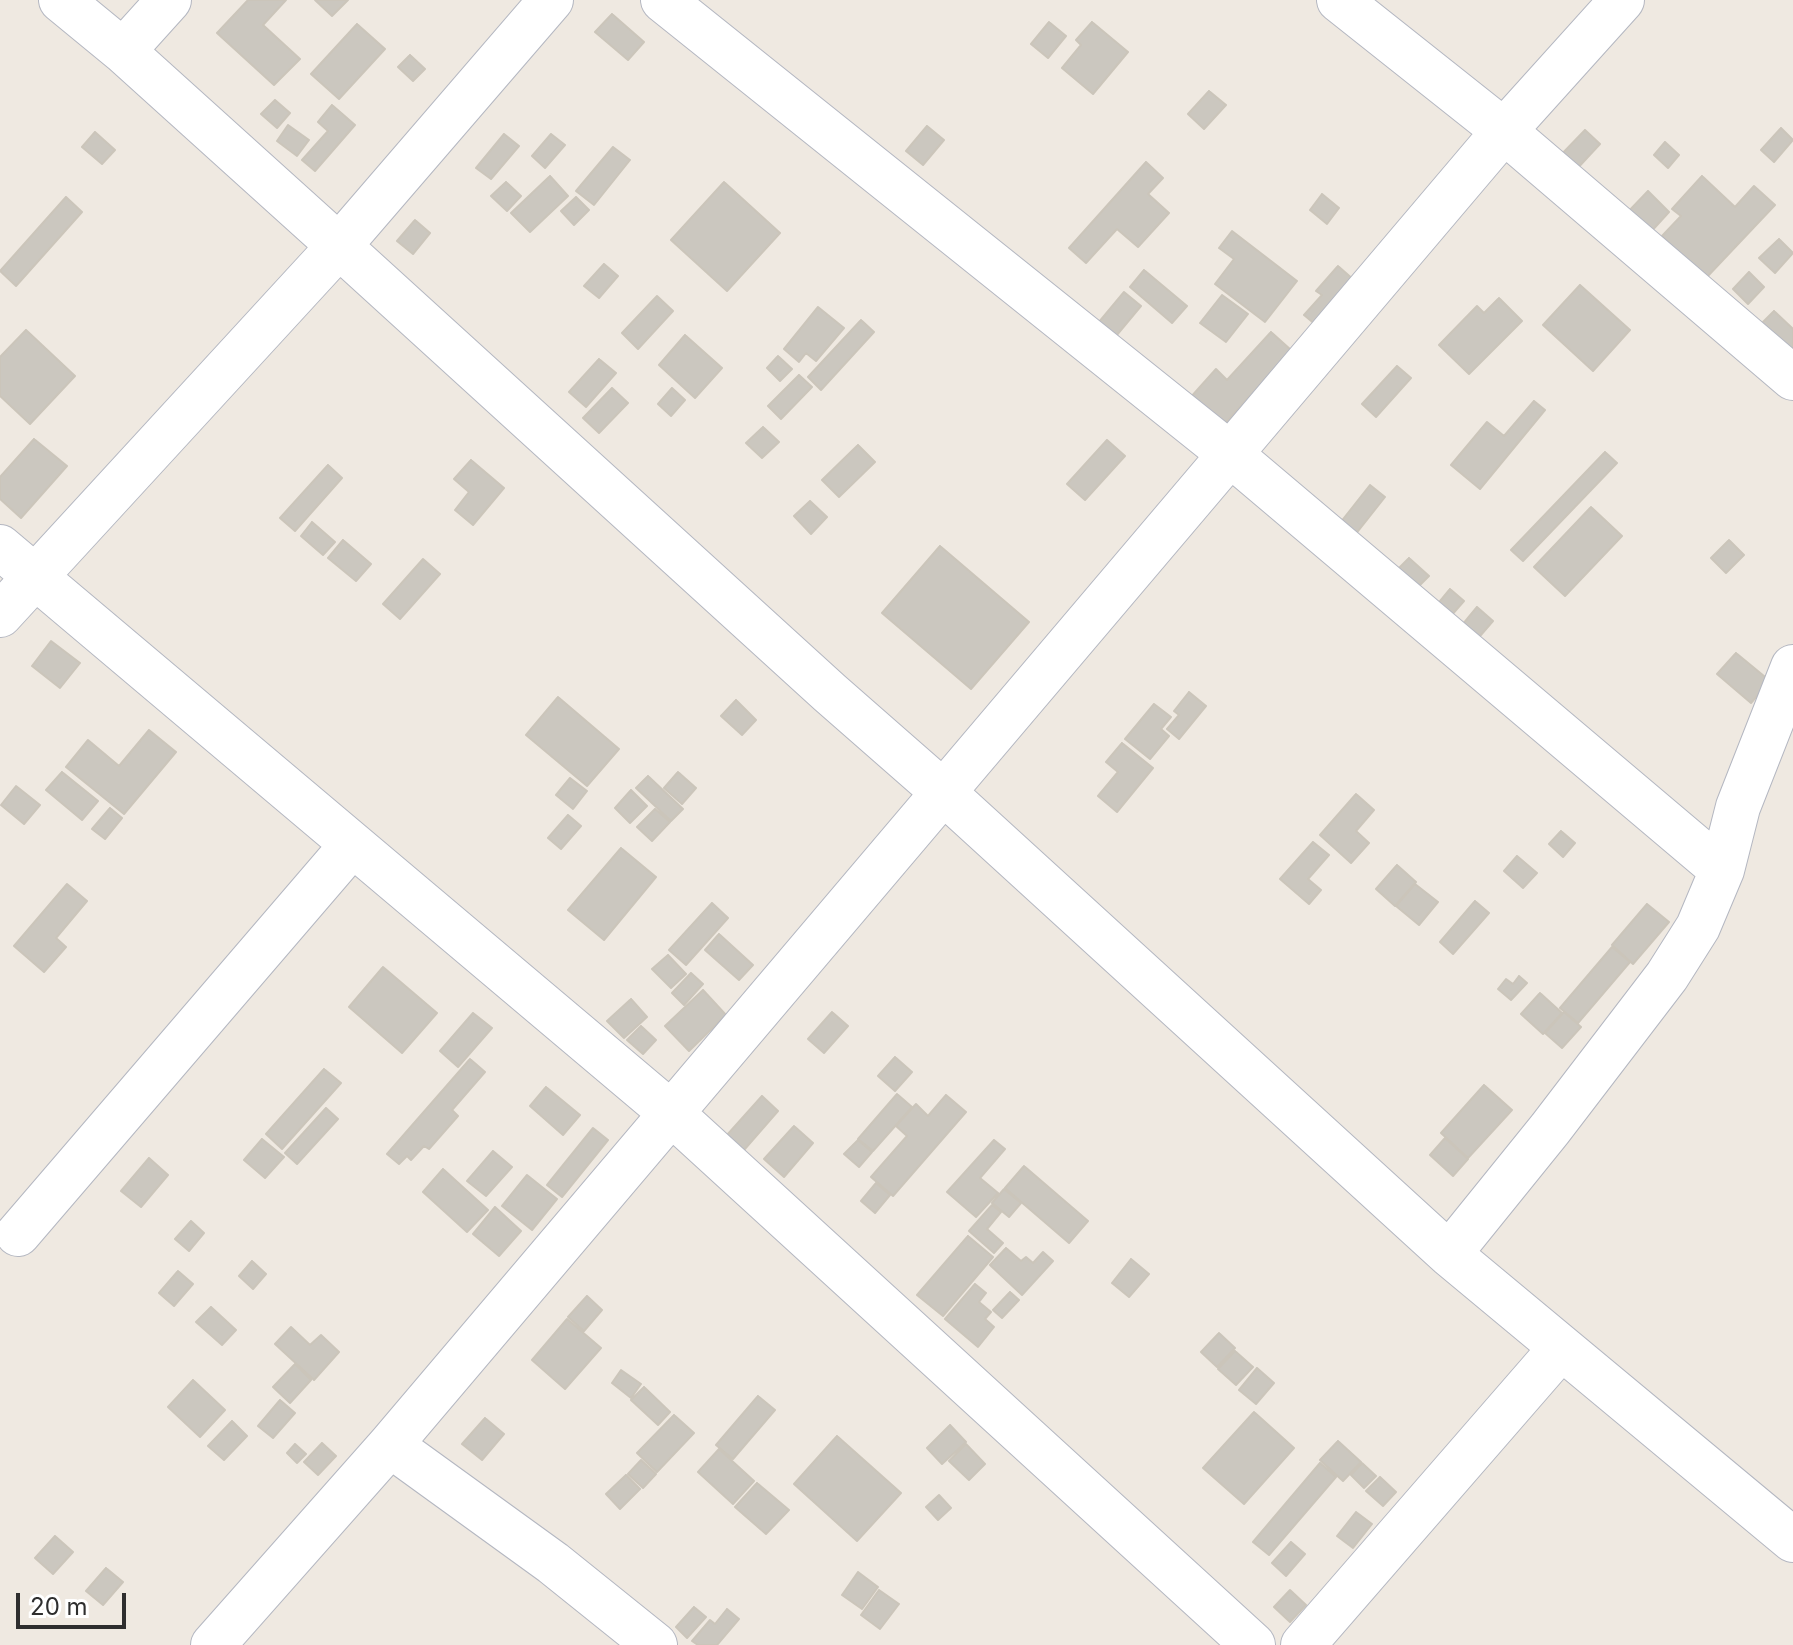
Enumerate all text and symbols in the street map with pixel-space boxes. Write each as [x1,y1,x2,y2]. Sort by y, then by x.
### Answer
scale bar [20,1577,130,1627]
text: 20 m [30,1592,88,1621]

